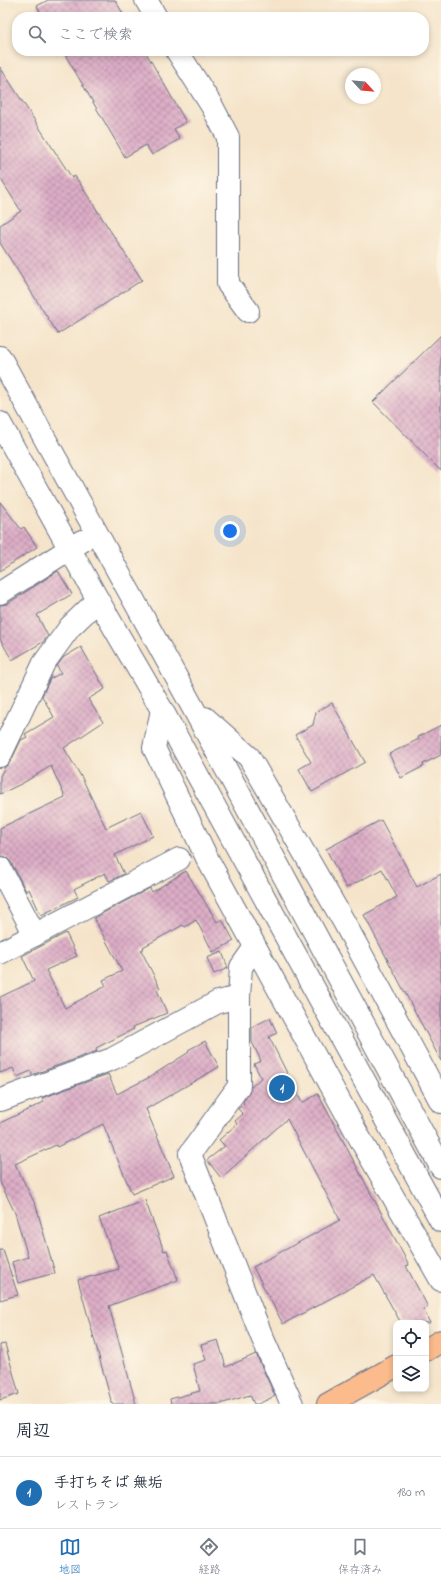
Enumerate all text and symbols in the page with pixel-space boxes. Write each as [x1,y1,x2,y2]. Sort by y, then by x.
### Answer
search box [12,12,429,56]
icon: search [26,23,48,45]
text: ここで検索 [58,24,133,46]
north arrow [345,68,381,104]
your location [220,521,240,541]
pin: 1 [269,1073,295,1103]
map controls [393,1320,429,1392]
button: locate [393,1320,429,1356]
button: layers [393,1356,429,1392]
text: 周辺 [16,1419,50,1444]
text: 手打ちそば 無垢 [54,1472,163,1494]
text: 1 [27,1483,31,1502]
text: 180 m [397,1483,425,1502]
text: レストラン [54,1496,120,1515]
tab: 地図 [59,1536,81,1578]
tab: 経路 [198,1536,220,1578]
tab: 保存済み [338,1536,382,1578]

